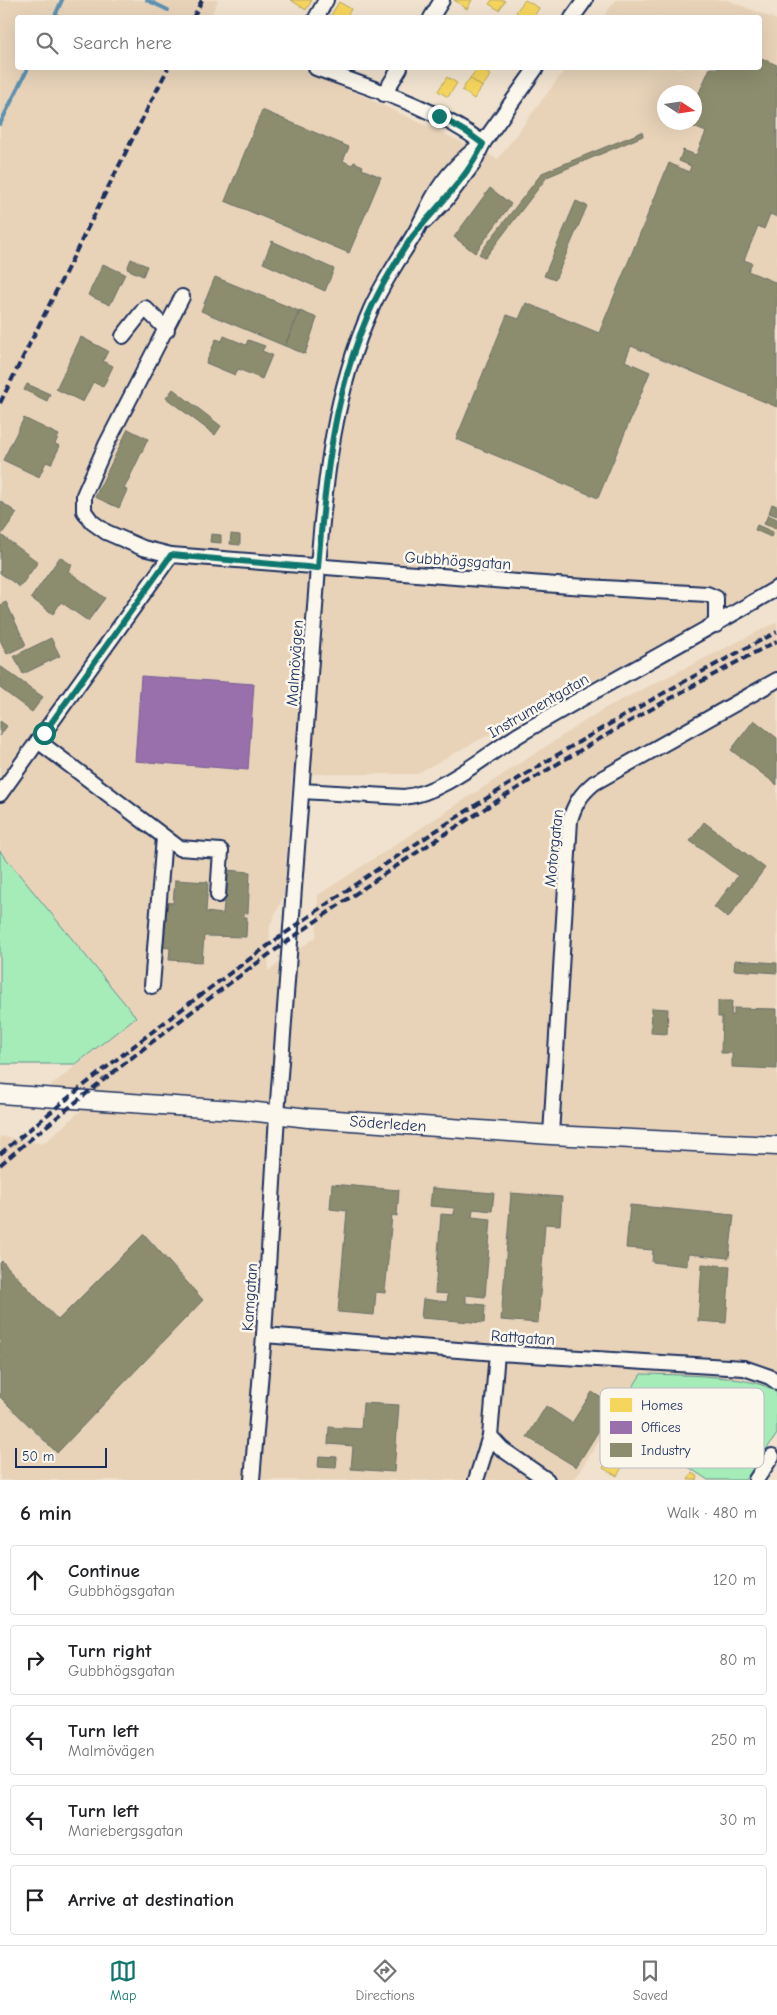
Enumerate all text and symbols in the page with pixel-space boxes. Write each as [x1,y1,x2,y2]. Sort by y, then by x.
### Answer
search box [15,15,762,70]
icon: search [33,29,61,57]
text: Search here [73,32,172,54]
north arrow [657,85,702,130]
route end [428,105,451,128]
street label: Gubbhögsgatan [404,548,512,574]
street label: Malmövägen [283,619,307,707]
street label: Instrumentgatan [485,670,592,742]
route start [33,722,56,745]
street label: Motorgatan [541,808,567,888]
street label: Söderleden [349,1112,427,1136]
street label: Kamgatan [239,1262,261,1332]
street label: Rattgatan [490,1327,556,1349]
legend [600,1388,764,1468]
text: Homes [641,1397,683,1414]
text: Offices [641,1419,681,1436]
text: Industry [641,1442,691,1459]
scale bar [15,1445,108,1468]
text: 50 m [22,1448,54,1465]
text: 6 min [20,1501,72,1525]
text: Walk · 480 m [667,1504,757,1522]
text: Continue [68,1560,140,1582]
icon: ahead [21,1566,49,1594]
text: 120 m [713,1571,756,1589]
text: Gubbhögsgatan [68,1582,175,1600]
text: Turn right [68,1640,152,1662]
icon: right [21,1646,49,1674]
text: 80 m [719,1651,756,1669]
text: Gubbhögsgatan [68,1662,175,1680]
text: Turn left [68,1720,139,1742]
icon: left [21,1726,49,1754]
text: 250 m [711,1731,756,1749]
text: Malmövägen [68,1742,155,1760]
text: Turn left [68,1800,139,1822]
icon: left [21,1806,49,1834]
text: 30 m [720,1811,756,1829]
text: Mariebergsgatan [68,1822,183,1840]
icon: arrive [21,1886,49,1914]
text: Arrive at destination [68,1889,234,1911]
tab: Map [109,1957,137,2004]
tab: Directions [355,1957,415,2004]
tab: Saved [633,1957,668,2004]

